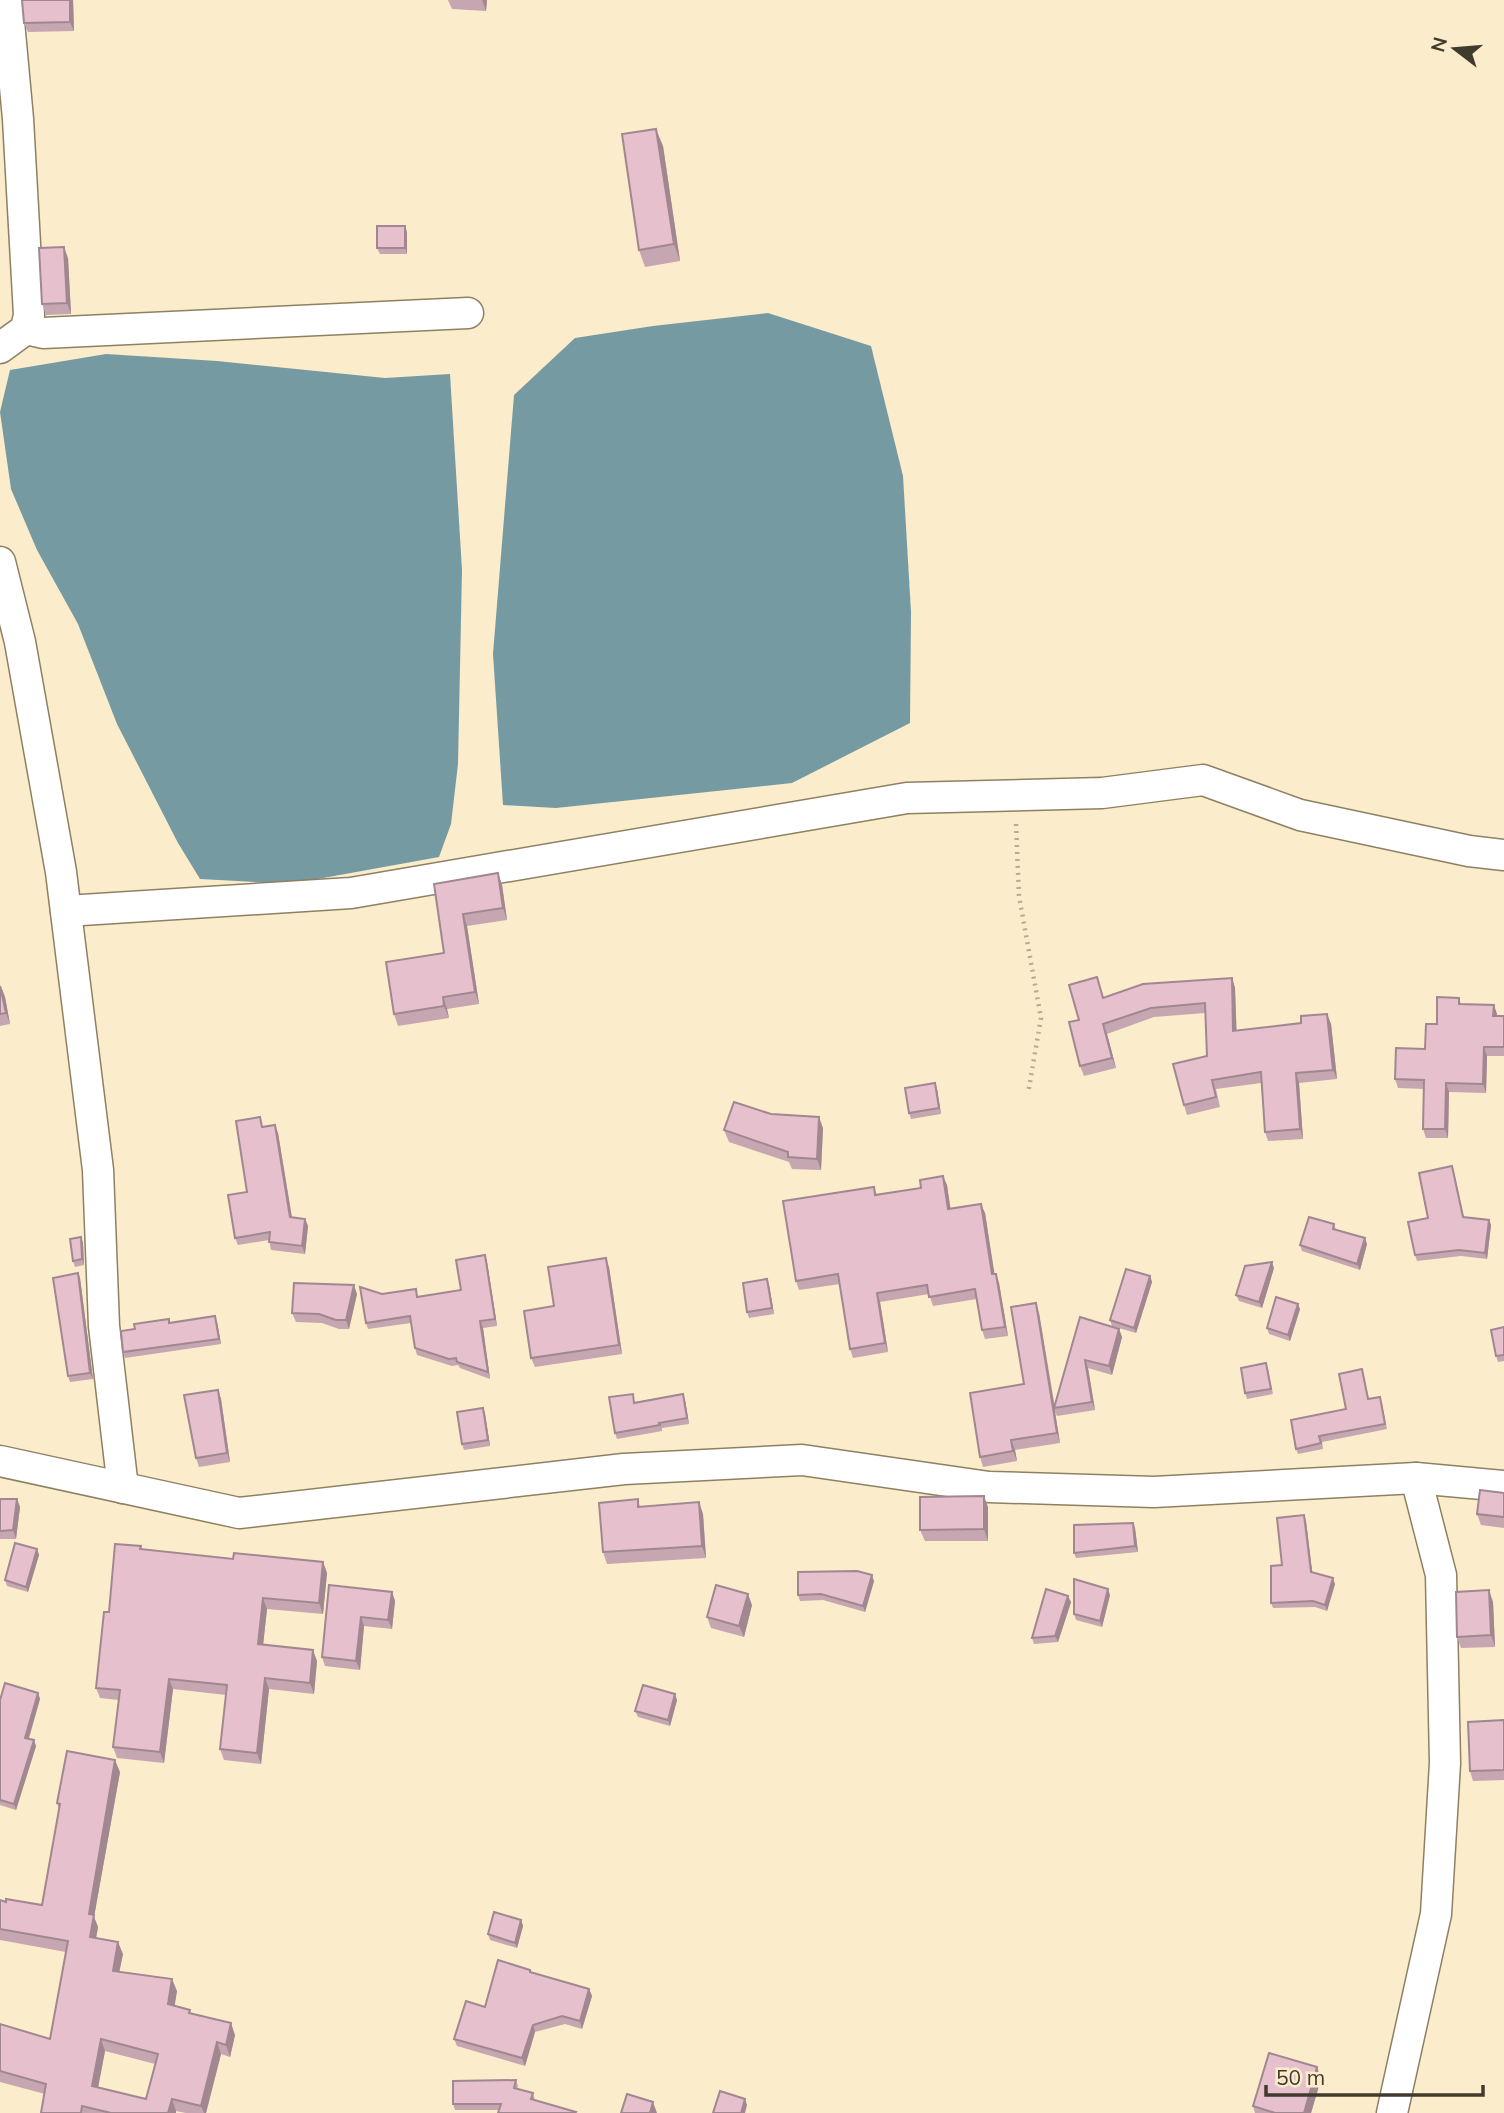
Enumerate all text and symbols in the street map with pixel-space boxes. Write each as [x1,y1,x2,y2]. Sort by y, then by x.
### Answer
north arrow [1420,14,1490,84]
text: N [1425,34,1452,55]
scale bar [1266,2054,1483,2098]
text: 50 m [1276,2064,1325,2090]

